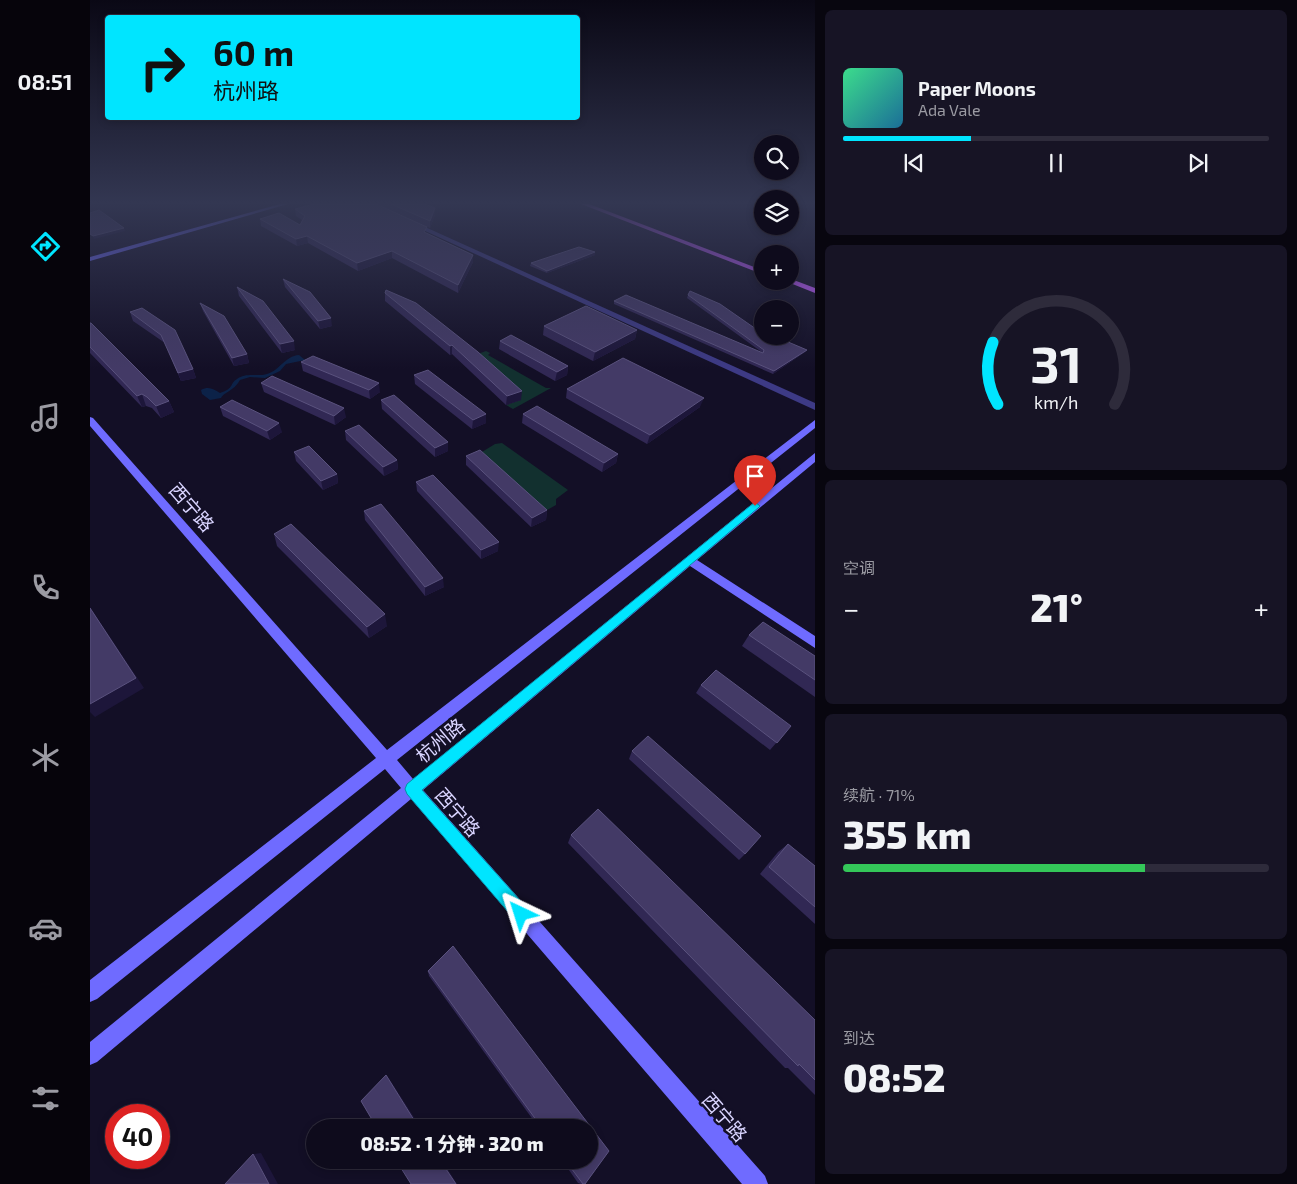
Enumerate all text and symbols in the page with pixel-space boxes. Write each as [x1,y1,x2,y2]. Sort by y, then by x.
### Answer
text: 60 m [213,31,294,73]
icon: right [130,35,195,100]
text: 08:51 [18,68,72,94]
text: 杭州路 [213,77,279,103]
text: Paper Moons [918,77,1036,100]
text: Ada Vale [918,100,981,119]
map controls [754,135,799,345]
button: search [754,135,799,180]
icon: previous [900,149,928,177]
icon: pause [1042,149,1070,177]
icon: next [1184,149,1212,177]
button: layers [754,190,799,235]
icon: directions [28,229,63,264]
button: + [754,245,799,290]
button: − [754,300,799,345]
text: 31 [1030,331,1082,393]
text: km/h [1034,391,1078,413]
icon: music [28,400,63,435]
pin [734,455,776,506]
icon: arrive [741,462,769,490]
street label: 西宁路 [165,478,219,536]
text: 空调 [843,558,875,577]
icon: phone [28,570,63,605]
text: 21° [1030,584,1083,630]
text: − [843,591,859,625]
text: + [1254,591,1269,625]
street label: 杭州路 [411,713,469,767]
icon: climate [28,740,63,775]
street label: 西宁路 [431,783,485,841]
text: 续航 · 71% [843,785,915,804]
text: 355 km [843,811,971,857]
position arrow [494,887,546,939]
icon: car [28,911,63,946]
text: 到达 [843,1028,875,1047]
text: 08:52 [843,1054,946,1100]
icon: filters [28,1081,63,1116]
street label: 西宁路 [698,1088,752,1146]
speed limit sign: 40 [105,1104,170,1169]
text: 08:52 · 1 分钟 · 320 m [360,1132,544,1155]

